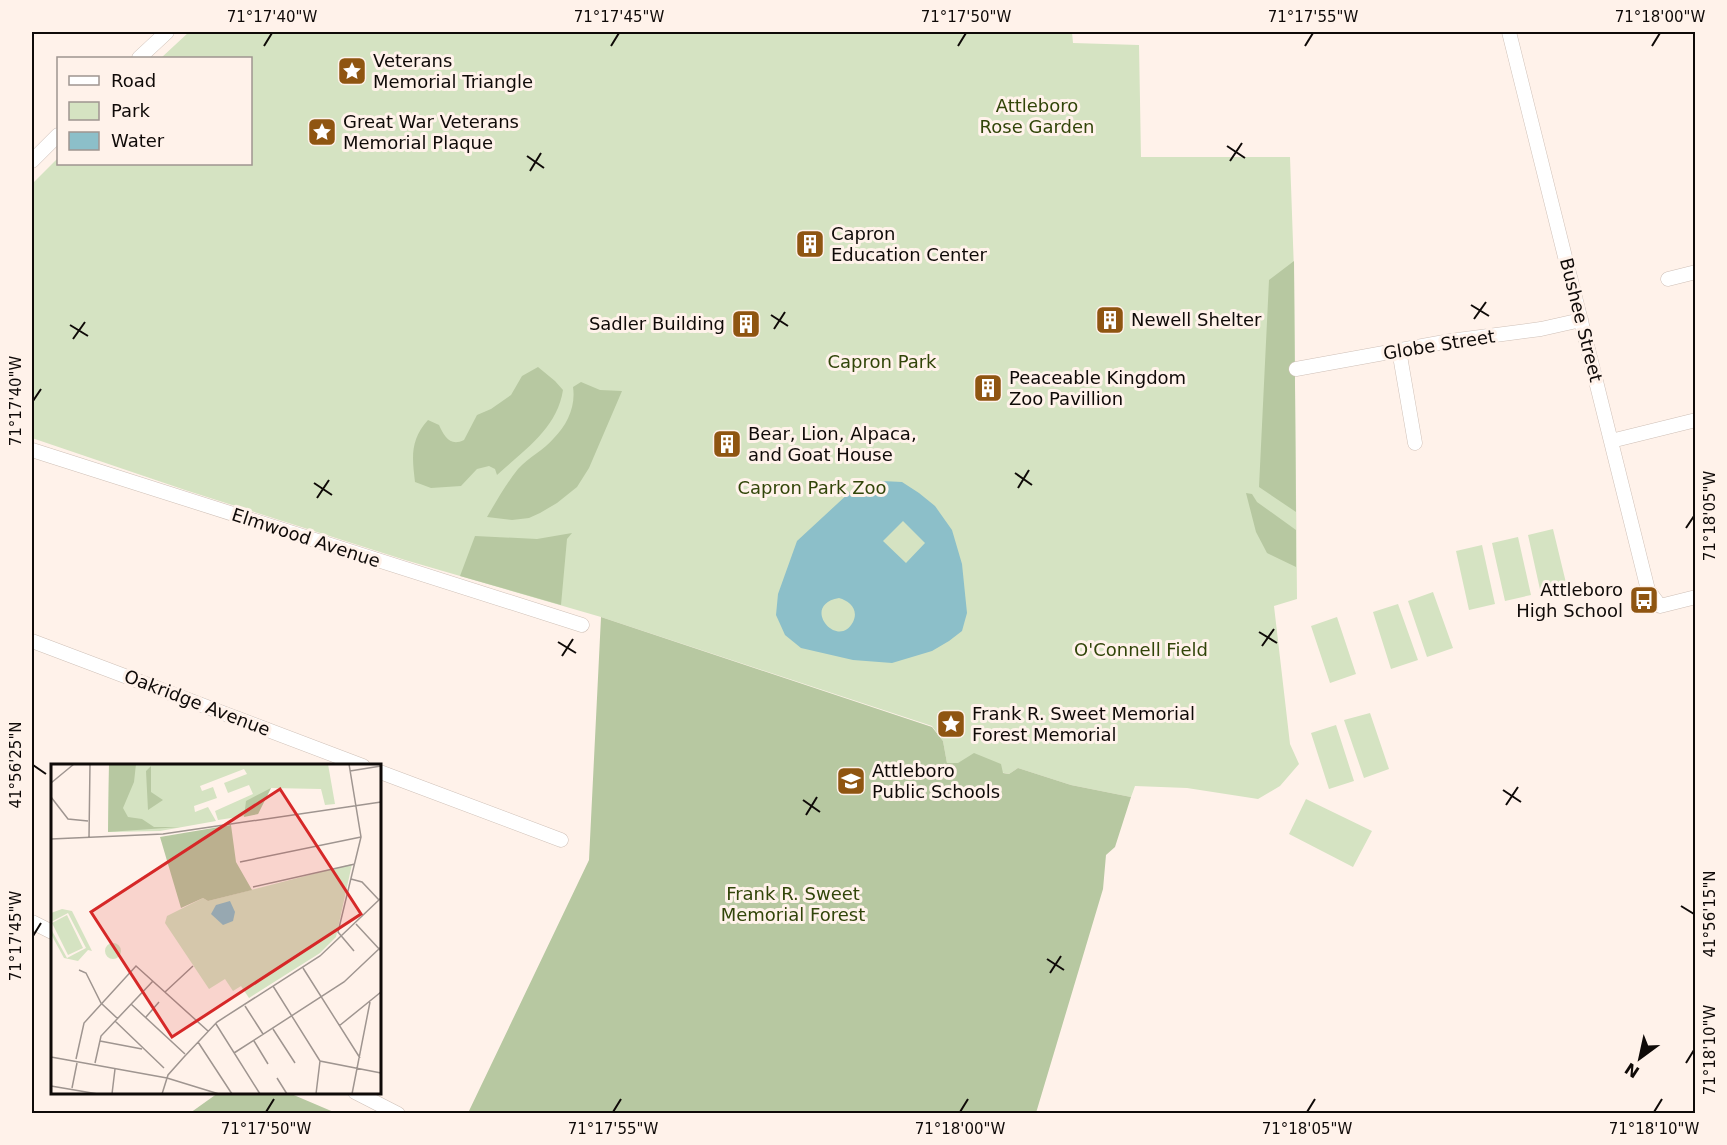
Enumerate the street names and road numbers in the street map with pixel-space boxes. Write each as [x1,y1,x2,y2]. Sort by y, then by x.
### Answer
street label: Bushee Street [1556,256,1607,384]
street label: Globe Street [1382,325,1496,364]
street label: Elmwood Avenue [229,504,383,571]
street label: Oakridge Avenue [121,665,273,740]

